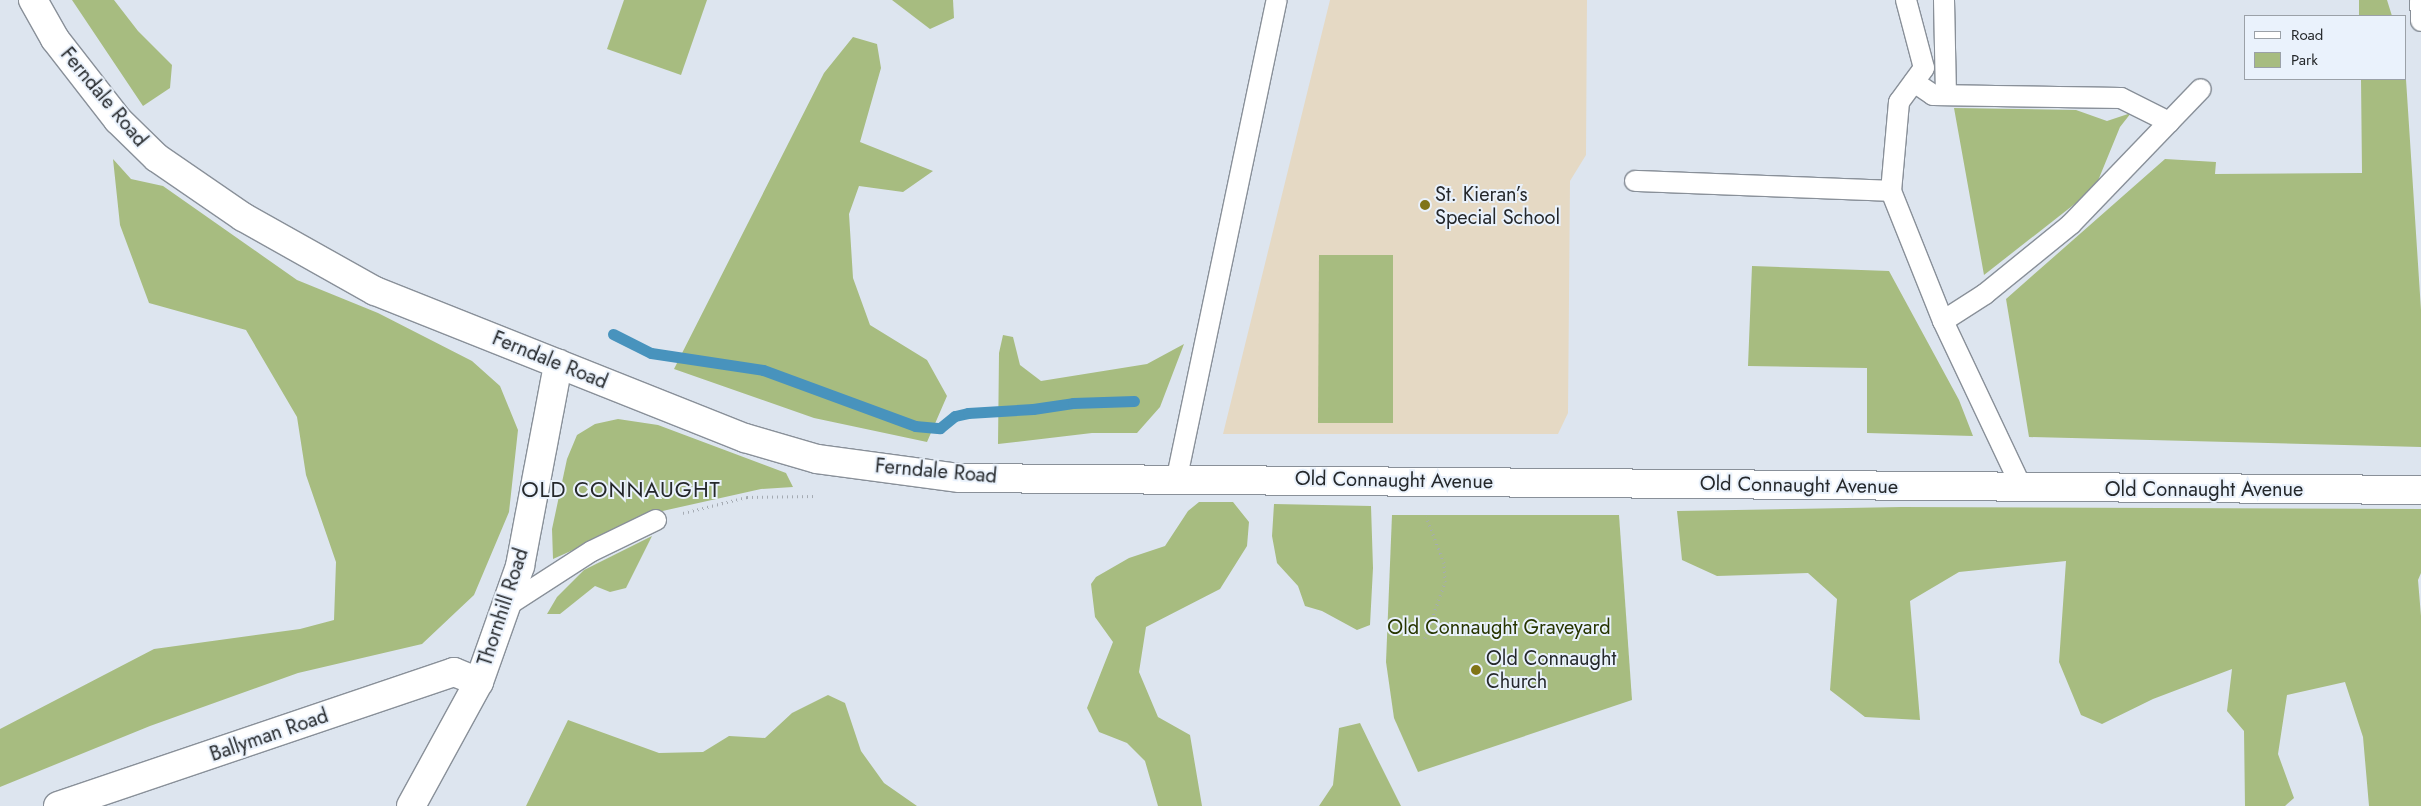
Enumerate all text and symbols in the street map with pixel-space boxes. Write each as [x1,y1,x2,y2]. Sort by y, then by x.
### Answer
legend [2244,15,2406,80]
text: Road [2291,24,2323,46]
street label: Ferndale Road [56,43,152,151]
text: Park [2291,49,2318,71]
place label: St. Kieran’s Special School [1435,182,1560,229]
marker: St. Kieran’s Special School [1419,199,1431,211]
street label: Ferndale Road [489,326,611,394]
street label: Ferndale Road [874,454,998,488]
street label: Old Connaught Avenue [1295,466,1493,494]
street label: Old Connaught Avenue [1700,471,1898,499]
district label: OLD CONNAUGHT [520,477,722,503]
street label: Old Connaught Avenue [2105,477,2303,501]
street label: Thornhill Road [473,545,533,669]
park label: Old Connaught Graveyard [1387,615,1611,639]
place label: Old Connaught Church [1486,646,1616,693]
marker: Old Connaught Church [1470,664,1482,676]
street label: Ballyman Road [207,704,331,766]

